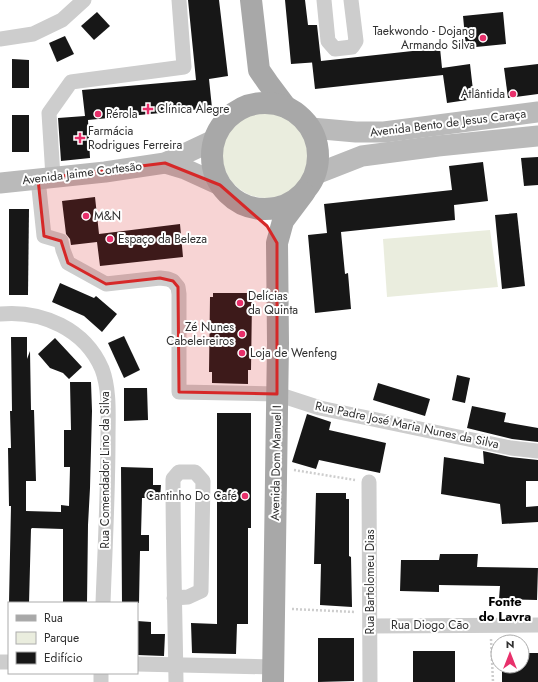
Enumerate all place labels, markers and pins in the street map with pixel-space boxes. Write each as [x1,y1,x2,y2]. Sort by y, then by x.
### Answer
place label: Taekwondo - Dojang Armando Silva [373,22,475,54]
marker: Taekwondo - Dojang Armando Silva [478,33,488,43]
place label: Atlântida [461,85,505,103]
marker: Atlântida [508,89,518,99]
place label: Clínica Alegre [157,100,229,118]
marker: Clínica Alegre [142,103,154,115]
place label: Pérola [106,105,138,123]
marker: Pérola [93,109,103,119]
place label: Farmácia Rodrigues Ferreira [88,122,182,154]
marker: Farmácia Rodrigues Ferreira [75,133,85,143]
place label: M&N [94,207,121,225]
marker: M&N [81,211,91,221]
place label: Espaço da Beleza [118,230,207,248]
marker: Espaço da Beleza [105,234,115,244]
place label: Delícias da Quinta [248,287,298,319]
marker: Delícias da Quinta [235,298,245,308]
place label: Zé Nunes Cabeleireiros [166,318,234,350]
marker: Zé Nunes Cabeleireiros [237,329,247,339]
place label: Loja de Wenfeng [250,344,337,362]
marker: Loja de Wenfeng [237,348,247,358]
place label: Cantinho Do Café [146,487,237,505]
marker: Cantinho Do Café [240,491,250,501]

